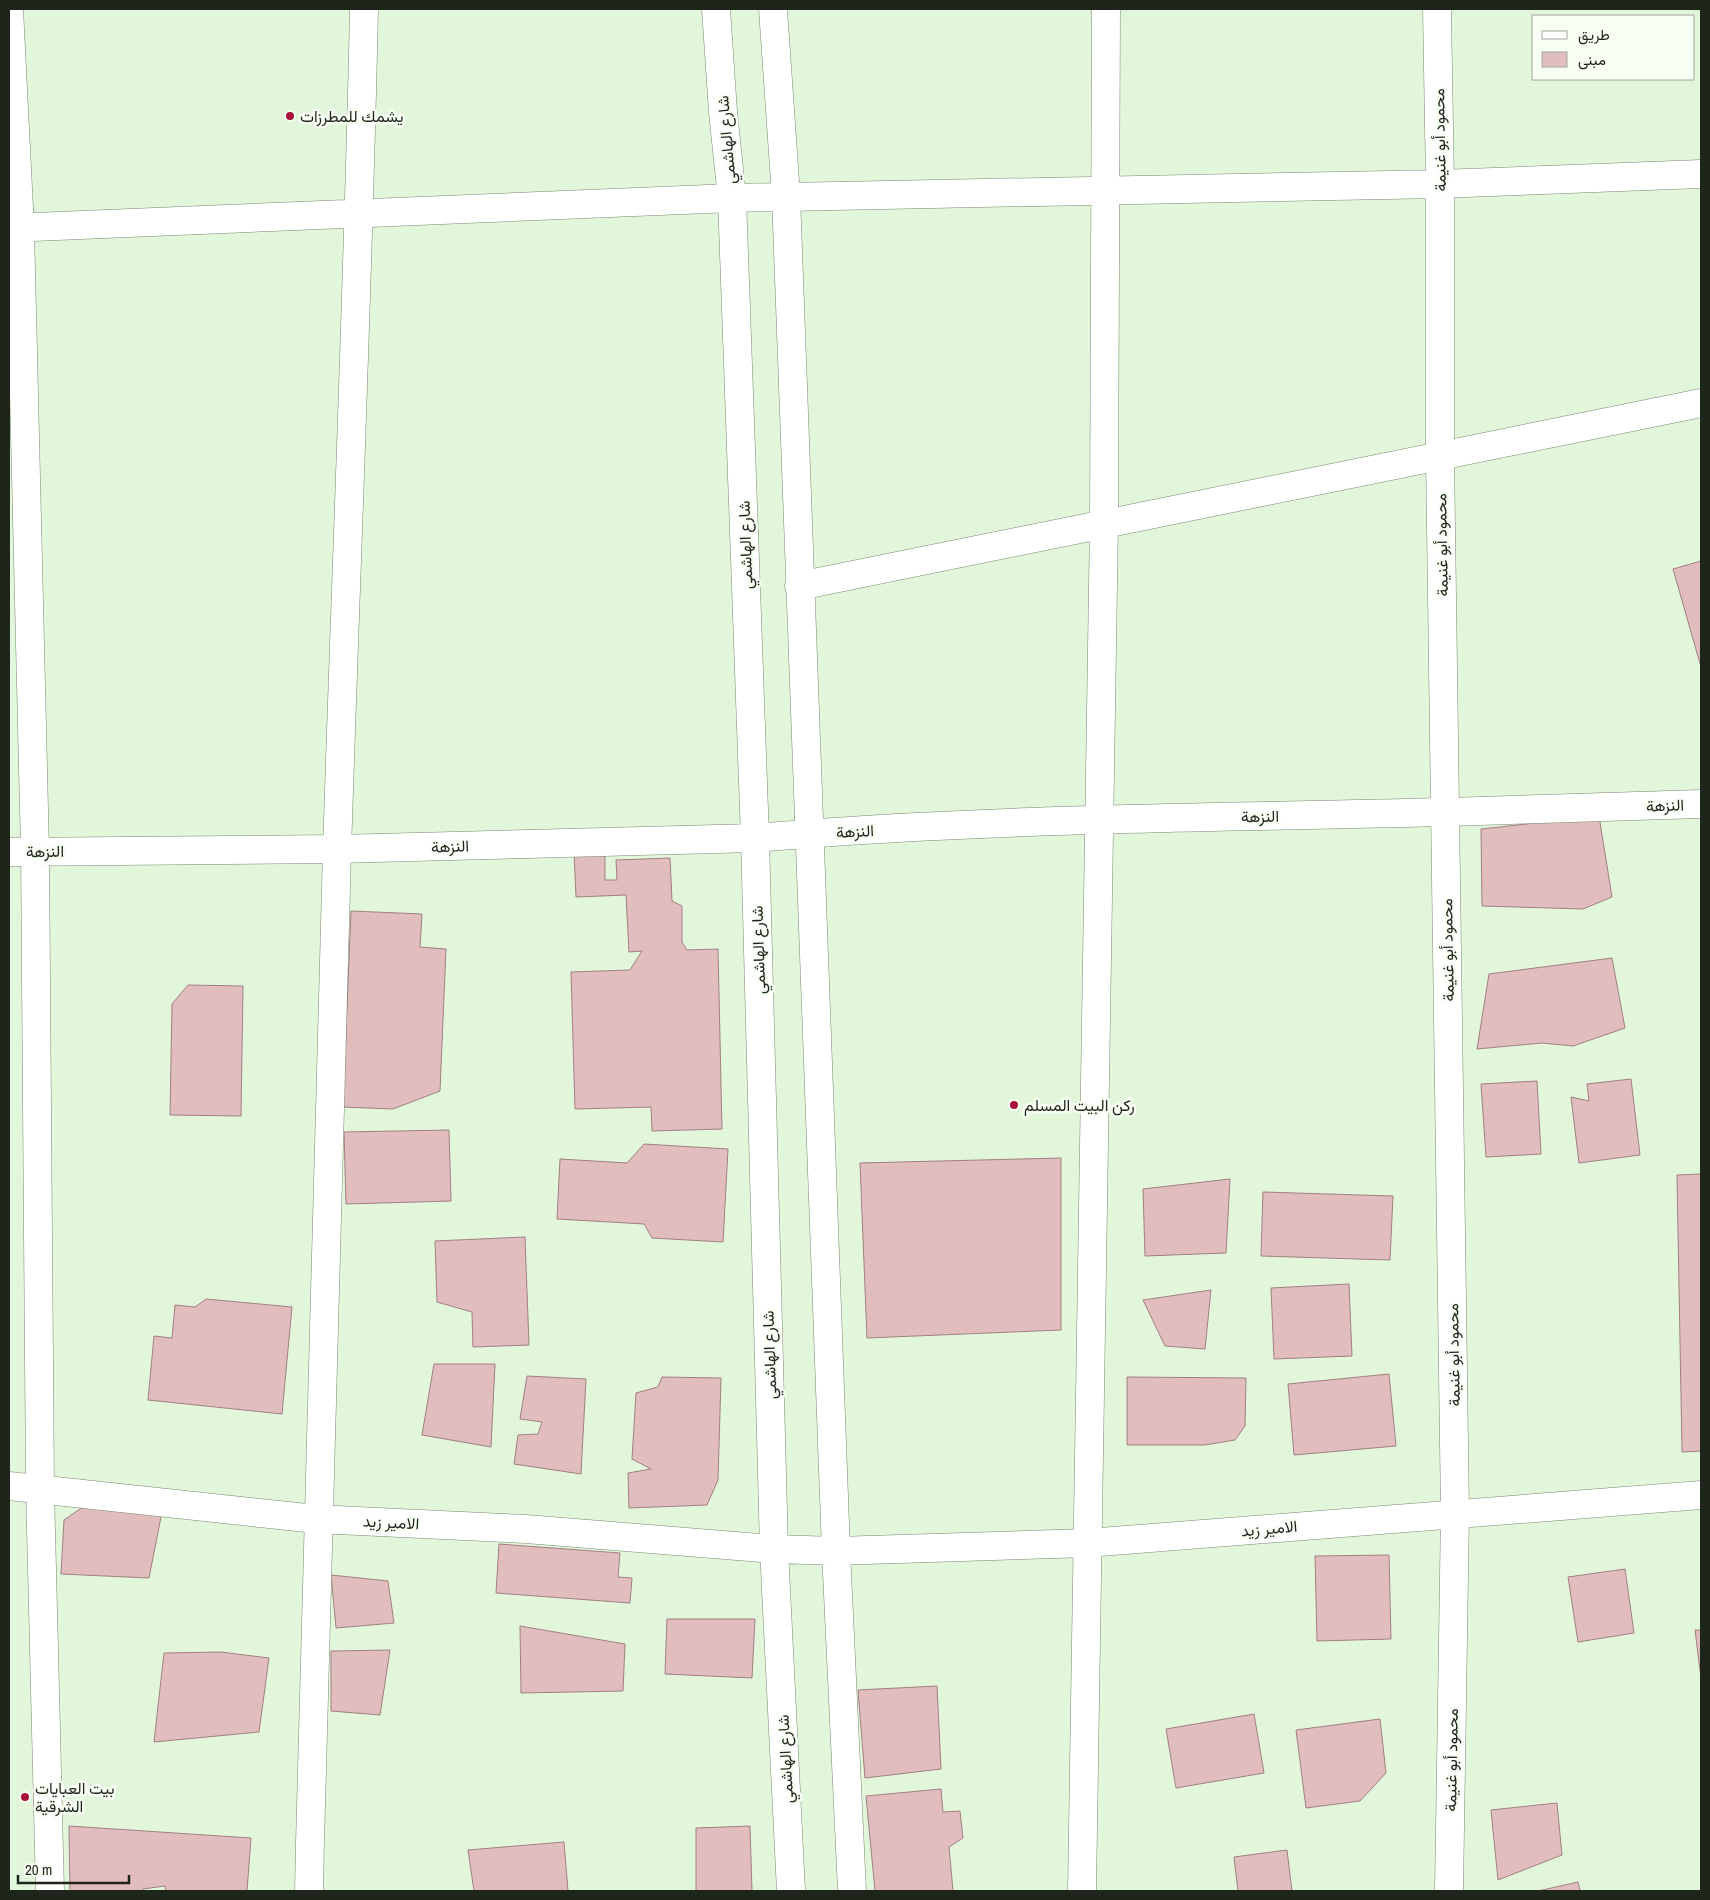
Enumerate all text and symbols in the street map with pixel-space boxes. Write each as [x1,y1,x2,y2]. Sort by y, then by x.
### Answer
legend [1532,15,1695,80]
text: طريق [1578,24,1610,45]
text: مبنى [1578,49,1606,70]
street label: محمود أبو غنيمة [1427,88,1451,192]
street label: شارع الهاشمي [711,95,744,185]
place label: يشمك للمطرزات [300,105,404,127]
marker: يشمك للمطرزات [284,110,296,122]
street label: محمود أبو غنيمة [1429,493,1453,597]
street label: شارع الهاشمي [732,500,761,590]
street label: النزهة [1646,793,1684,817]
street label: النزهة [1241,805,1279,827]
street label: النزهة [835,819,875,843]
street label: النزهة [431,834,469,858]
street label: النزهة [26,840,64,862]
street label: محمود أبو غنيمة [1435,898,1459,1002]
street label: شارع الهاشمي [745,905,774,995]
place label: ركن البيت المسلم [1024,1094,1135,1116]
marker: ركن البيت المسلم [1008,1099,1020,1111]
street label: محمود أبو غنيمة [1441,1303,1465,1407]
street label: شارع الهاشمي [756,1310,785,1400]
street label: الامير زيد [362,1510,420,1534]
street label: الامير زيد [1240,1515,1298,1541]
street label: محمود أبو غنيمة [1439,1708,1463,1812]
street label: شارع الهاشمي [772,1714,801,1804]
place label: بيت العبايات الشرقية [35,1777,114,1817]
marker: بيت العبايات الشرقية [19,1791,31,1803]
scale bar [18,1852,129,1884]
text: 20 m [25,1859,52,1880]

